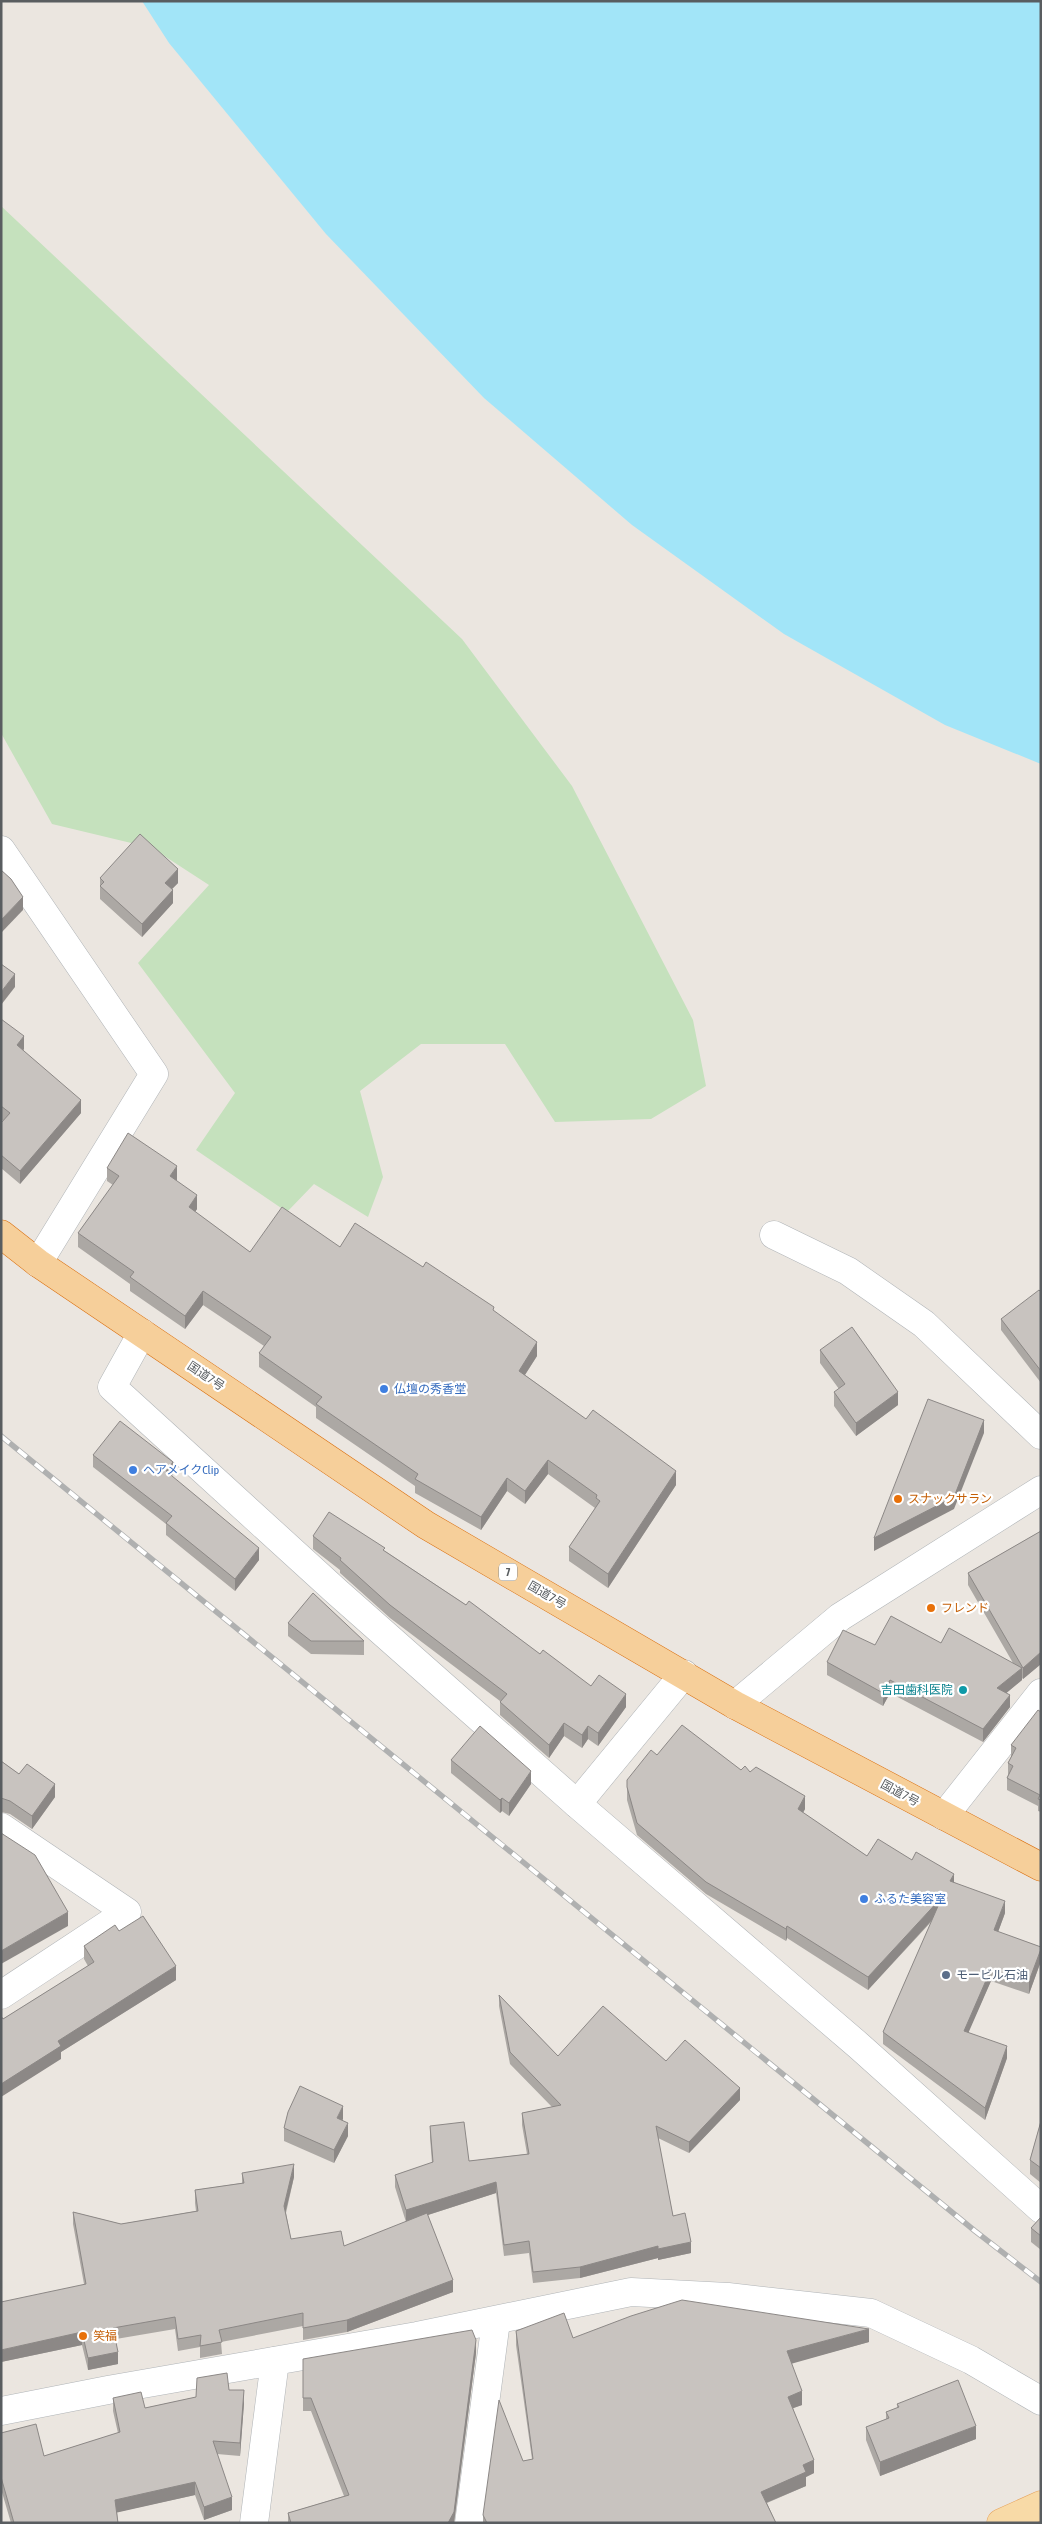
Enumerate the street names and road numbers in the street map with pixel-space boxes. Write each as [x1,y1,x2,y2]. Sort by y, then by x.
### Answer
street label: 国道7号 [185,1359,227,1393]
road number: 7 [499,1564,517,1580]
street label: 国道7号 [525,1579,569,1611]
street label: 国道7号 [878,1777,922,1809]

